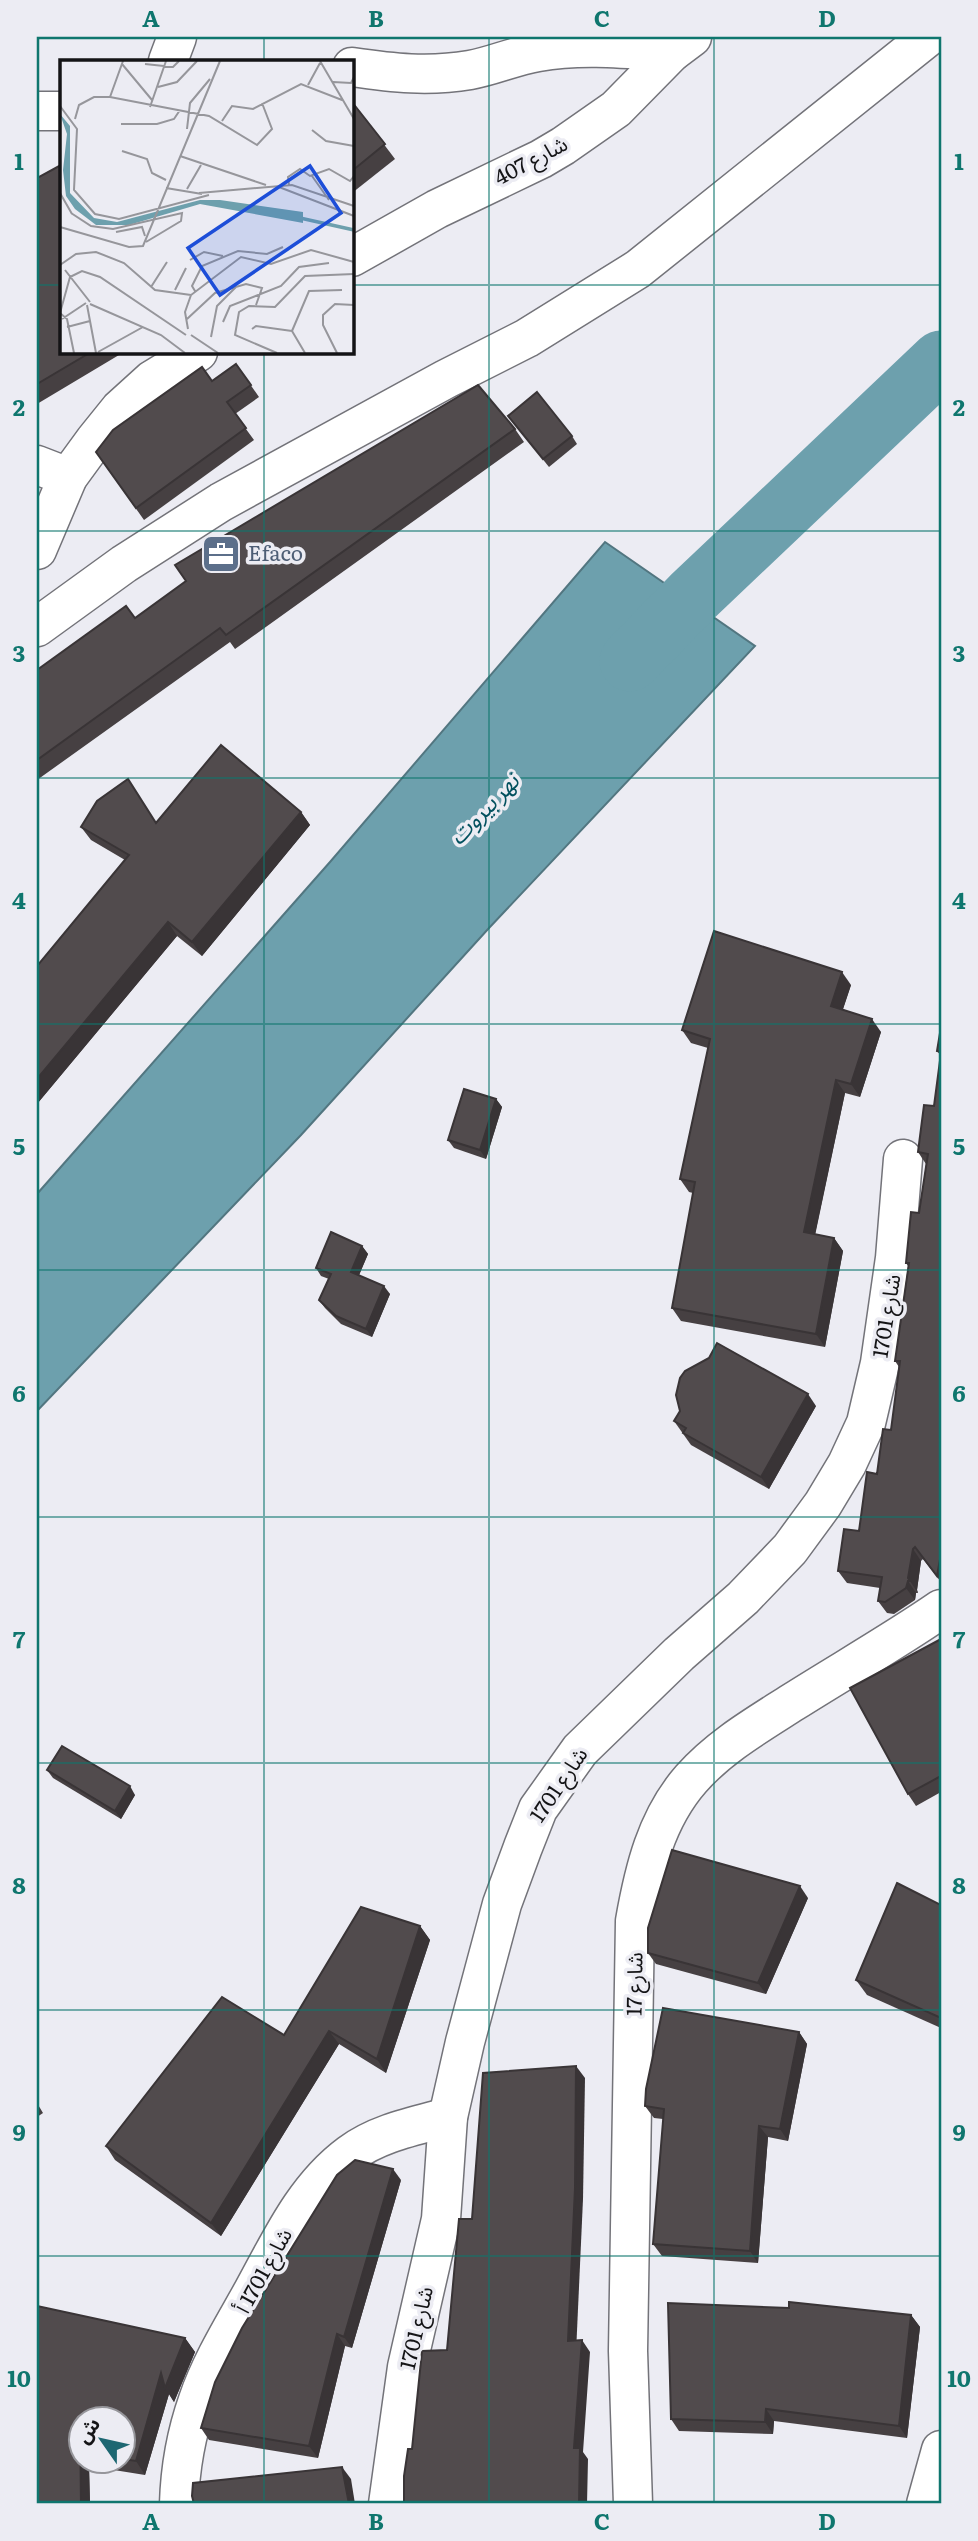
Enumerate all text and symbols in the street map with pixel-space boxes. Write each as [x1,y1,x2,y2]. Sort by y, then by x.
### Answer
text: A [142,0,160,34]
text: B [368,0,384,34]
text: C [594,0,610,34]
text: D [818,0,836,34]
inset map [60,60,354,354]
street label: شارع 407 [487,126,573,193]
text: 1 [14,143,24,177]
text: 1 [954,143,964,177]
text: 2 [13,389,25,423]
text: 2 [953,389,965,423]
office icon: Efaco [200,533,242,575]
place label: Efaco [248,536,303,567]
text: 3 [13,635,25,669]
text: 3 [953,635,965,669]
water label: نهر بيروت [440,763,527,851]
text: 4 [12,882,26,916]
text: 4 [952,882,966,916]
text: 5 [13,1128,25,1162]
text: 5 [953,1128,965,1162]
street label: شارع 1701 [863,1272,908,1360]
text: 6 [12,1375,26,1409]
text: 6 [952,1375,966,1409]
text: 7 [13,1621,26,1655]
text: 7 [953,1621,966,1655]
street label: شارع 1701 [520,1740,595,1828]
text: 8 [12,1867,26,1901]
text: 8 [952,1867,966,1901]
street label: شارع 17 [616,1952,651,2016]
text: 9 [12,2114,26,2148]
text: 9 [952,2114,966,2148]
street label: شارع 1701 أ [225,2221,300,2319]
street label: شارع 1701 [390,2283,441,2372]
text: 10 [7,2360,31,2394]
text: 10 [947,2360,971,2394]
north arrow [66,2404,136,2474]
text: ش [68,2411,106,2449]
text: A [142,2503,160,2537]
text: B [368,2503,384,2537]
text: C [594,2503,610,2537]
text: D [818,2503,836,2537]

